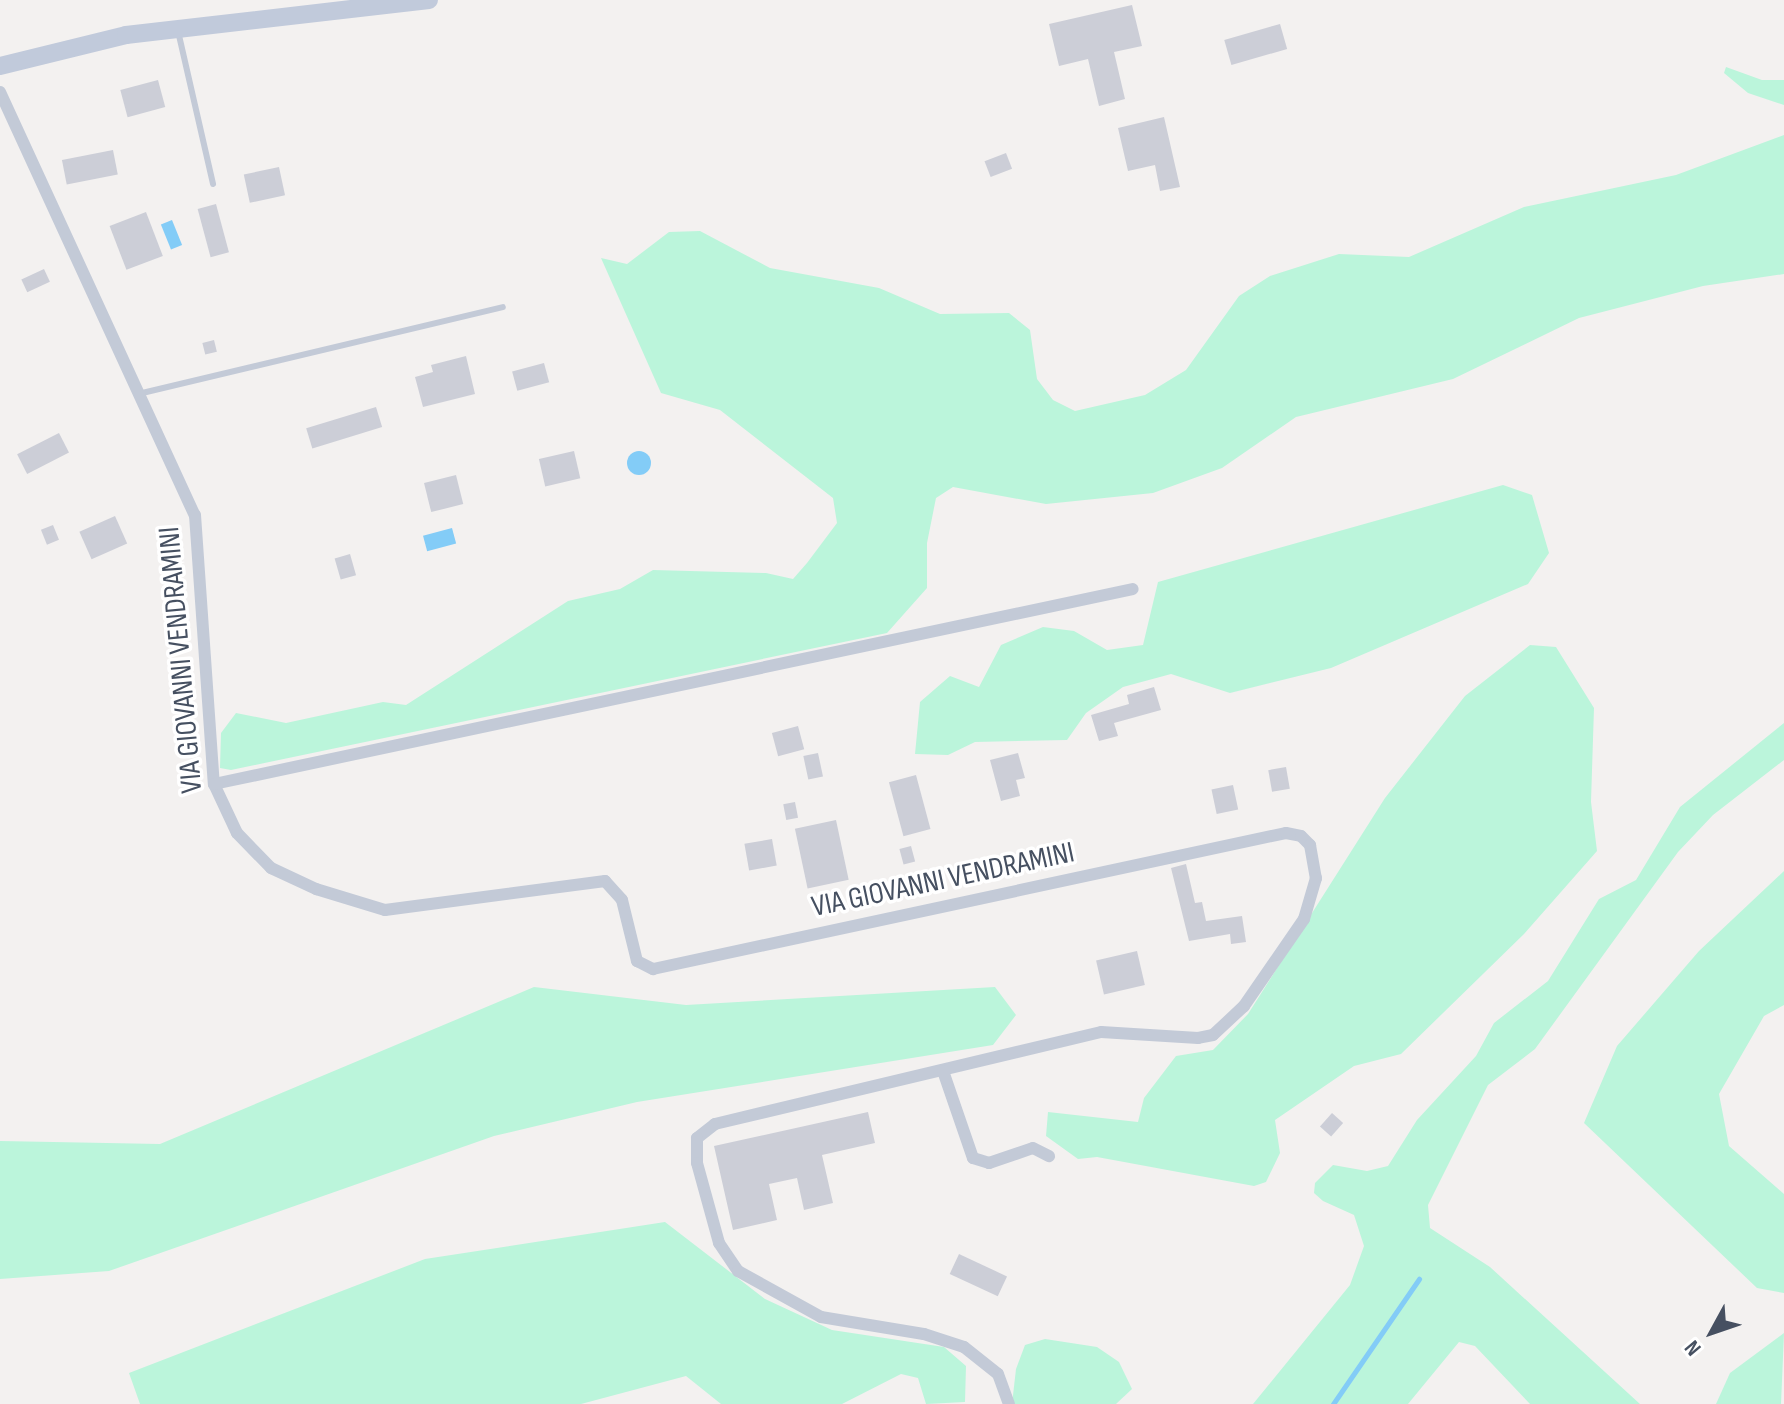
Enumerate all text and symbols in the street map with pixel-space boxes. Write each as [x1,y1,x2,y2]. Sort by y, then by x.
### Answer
street label: VIA GIOVANNI VENDRAMINI [151,525,211,795]
street label: VIA GIOVANNI VENDRAMINI [808,835,1078,925]
north arrow [1672,1292,1752,1372]
text: N [1679,1335,1707,1361]

